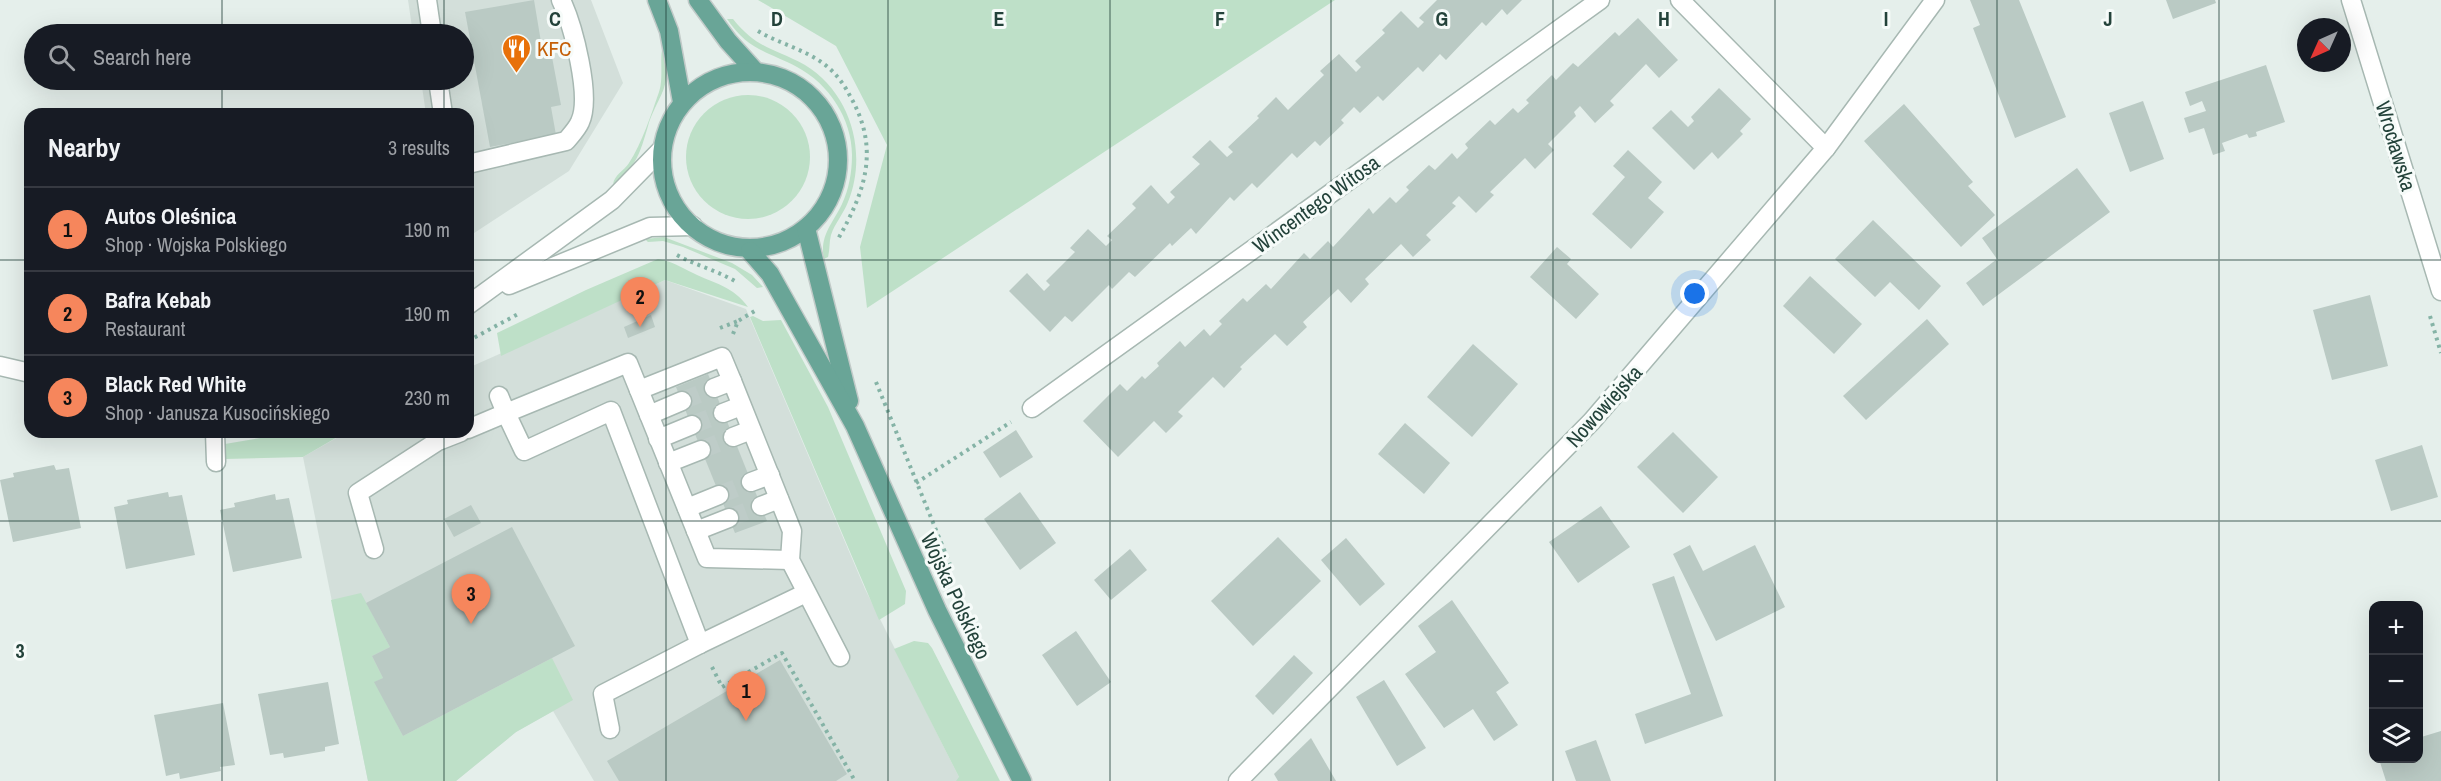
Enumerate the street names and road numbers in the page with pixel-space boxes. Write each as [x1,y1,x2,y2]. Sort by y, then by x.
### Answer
street label: Wrocławska [2369,98,2424,195]
street label: Wincentego Witosa [1247,148,1386,260]
street label: Nowowiejska [1559,358,1649,453]
street label: Wojska Polskiego [914,528,998,664]

